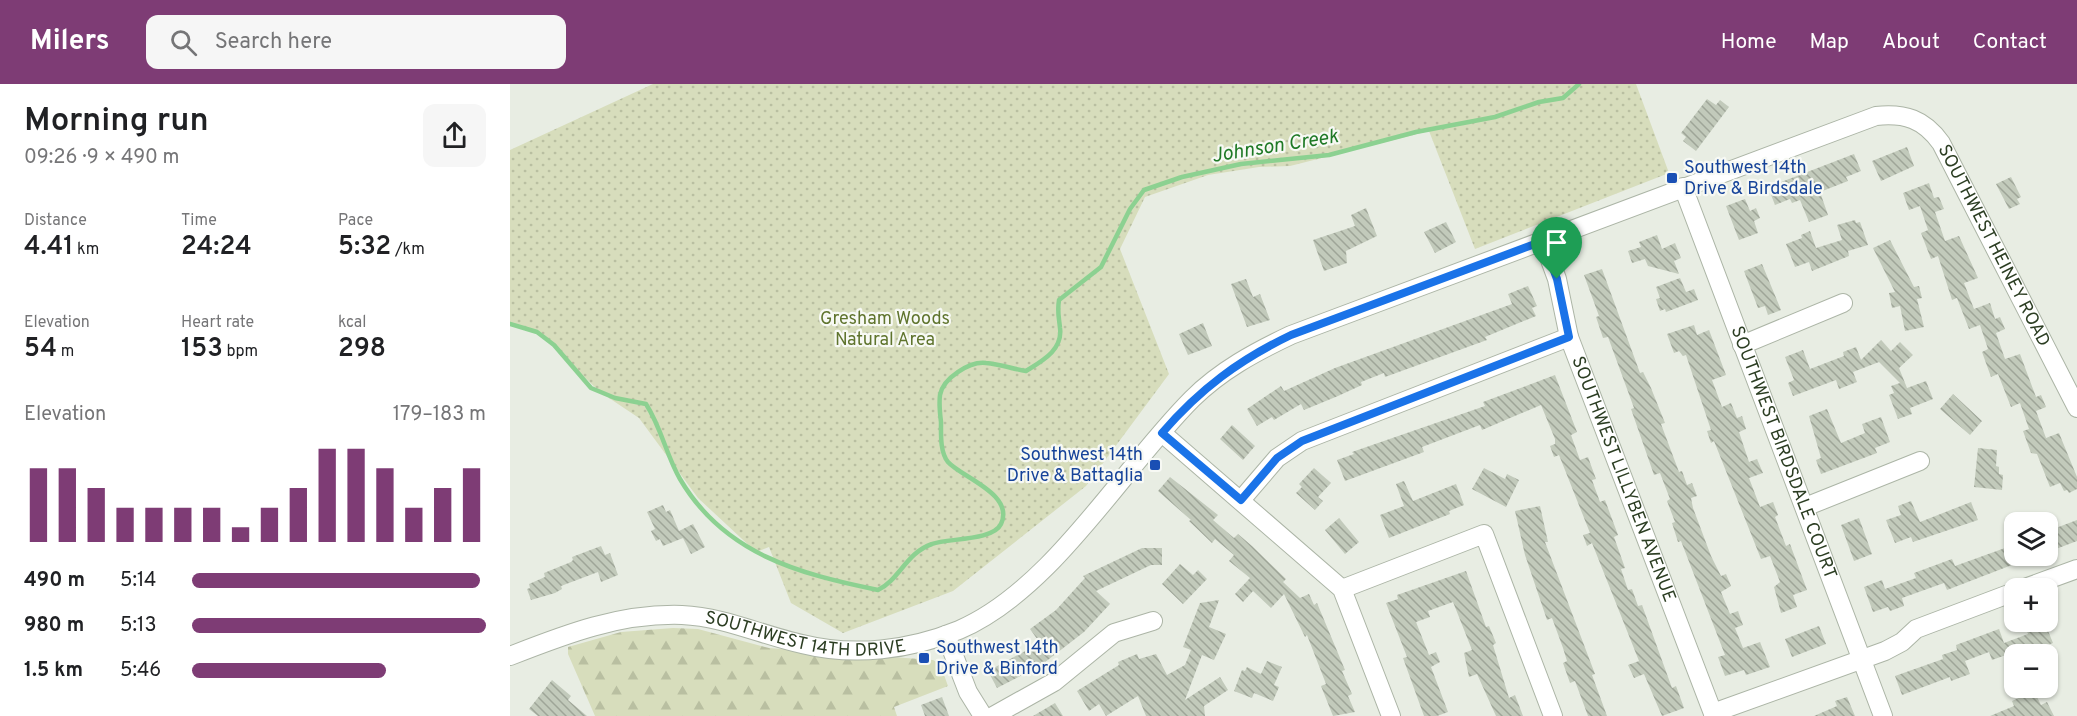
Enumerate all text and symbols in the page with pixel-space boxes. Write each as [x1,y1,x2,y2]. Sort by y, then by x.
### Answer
search box [146,15,566,69]
text: Milers [30,24,110,60]
icon: search [167,26,200,59]
text: Search here [215,29,332,56]
text: Home [1721,29,1777,56]
text: Map [1810,29,1849,56]
text: About [1882,29,1940,56]
text: Contact [1973,29,2047,56]
text: Morning run [24,101,209,143]
button: share [423,104,486,167]
water label: Johnson Creek [1210,124,1341,170]
street label: SOUTHWEST HEINEY ROAD [1932,141,2055,351]
text: 09:26 · 9 × 490 m [24,145,179,171]
place label: Southwest 14th Drive & Birdsdale [1684,157,1823,201]
marker: Southwest 14th Drive & Birdsdale [1665,171,1679,185]
text: Distance [24,211,87,231]
text: Time [181,211,217,231]
text: Pace [338,211,373,231]
pin [1531,217,1582,279]
icon: arrive [1540,226,1573,259]
text: 4.41 [24,231,73,264]
text: 24:24 [181,231,252,264]
text: 5:32 [338,231,391,264]
text: km [73,240,99,260]
text: /km [391,240,425,260]
park label: Gresham Woods Natural Area [820,308,950,352]
text: Elevation [24,313,90,333]
text: Heart rate [181,313,254,333]
text: kcal [338,313,366,333]
street label: SOUTHWEST BIRDSDALE COURT [1725,323,1842,582]
text: 54 [24,333,57,366]
text: 153 [181,333,223,366]
text: 298 [338,333,386,366]
text: m [57,342,74,362]
text: bpm [223,342,258,362]
street label: SOUTHWEST LILLYBEN AVENUE [1566,353,1681,605]
text: Elevation [24,402,106,428]
text: 179–183 m [393,402,486,428]
place label: Southwest 14th Drive & Battaglia [1007,444,1143,488]
marker: Southwest 14th Drive & Battaglia [1148,458,1162,472]
map controls [2004,512,2058,698]
button: layers [2004,512,2058,566]
text: 490 m [24,568,85,594]
text: 5:14 [120,568,156,594]
button: + [2004,578,2058,632]
street label: SOUTHWEST 14TH DRIVE [703,606,908,662]
text: 980 m [24,613,84,639]
text: 5:13 [120,613,156,639]
place label: Southwest 14th Drive & Binford [936,637,1059,681]
button: − [2004,644,2058,698]
marker: Southwest 14th Drive & Binford [917,651,931,665]
text: 1.5 km [24,658,83,684]
text: 5:46 [120,658,161,684]

